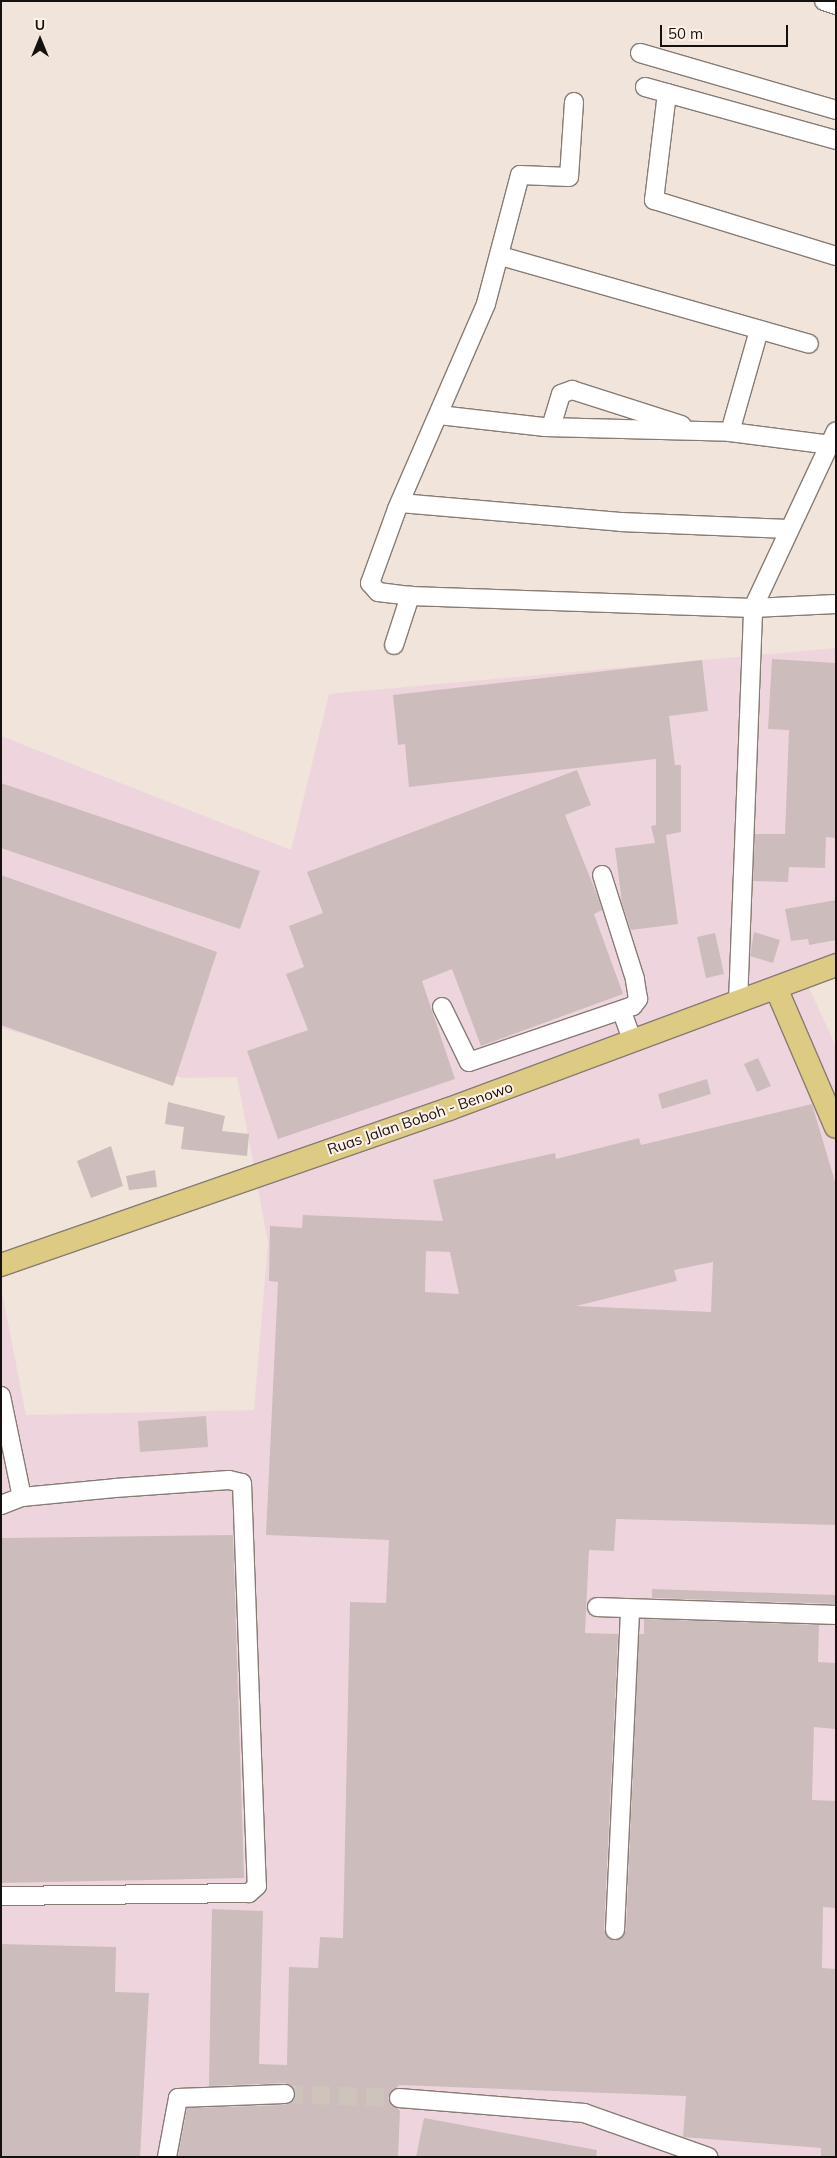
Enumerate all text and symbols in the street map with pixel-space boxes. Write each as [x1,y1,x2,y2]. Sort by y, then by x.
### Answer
north arrow [15,15,65,65]
scale bar [662,15,790,47]
text: U [35,16,45,34]
text: 50 m [668,24,703,43]
street label: Ruas Jalan Boboh - Benowo [325,1078,515,1158]

